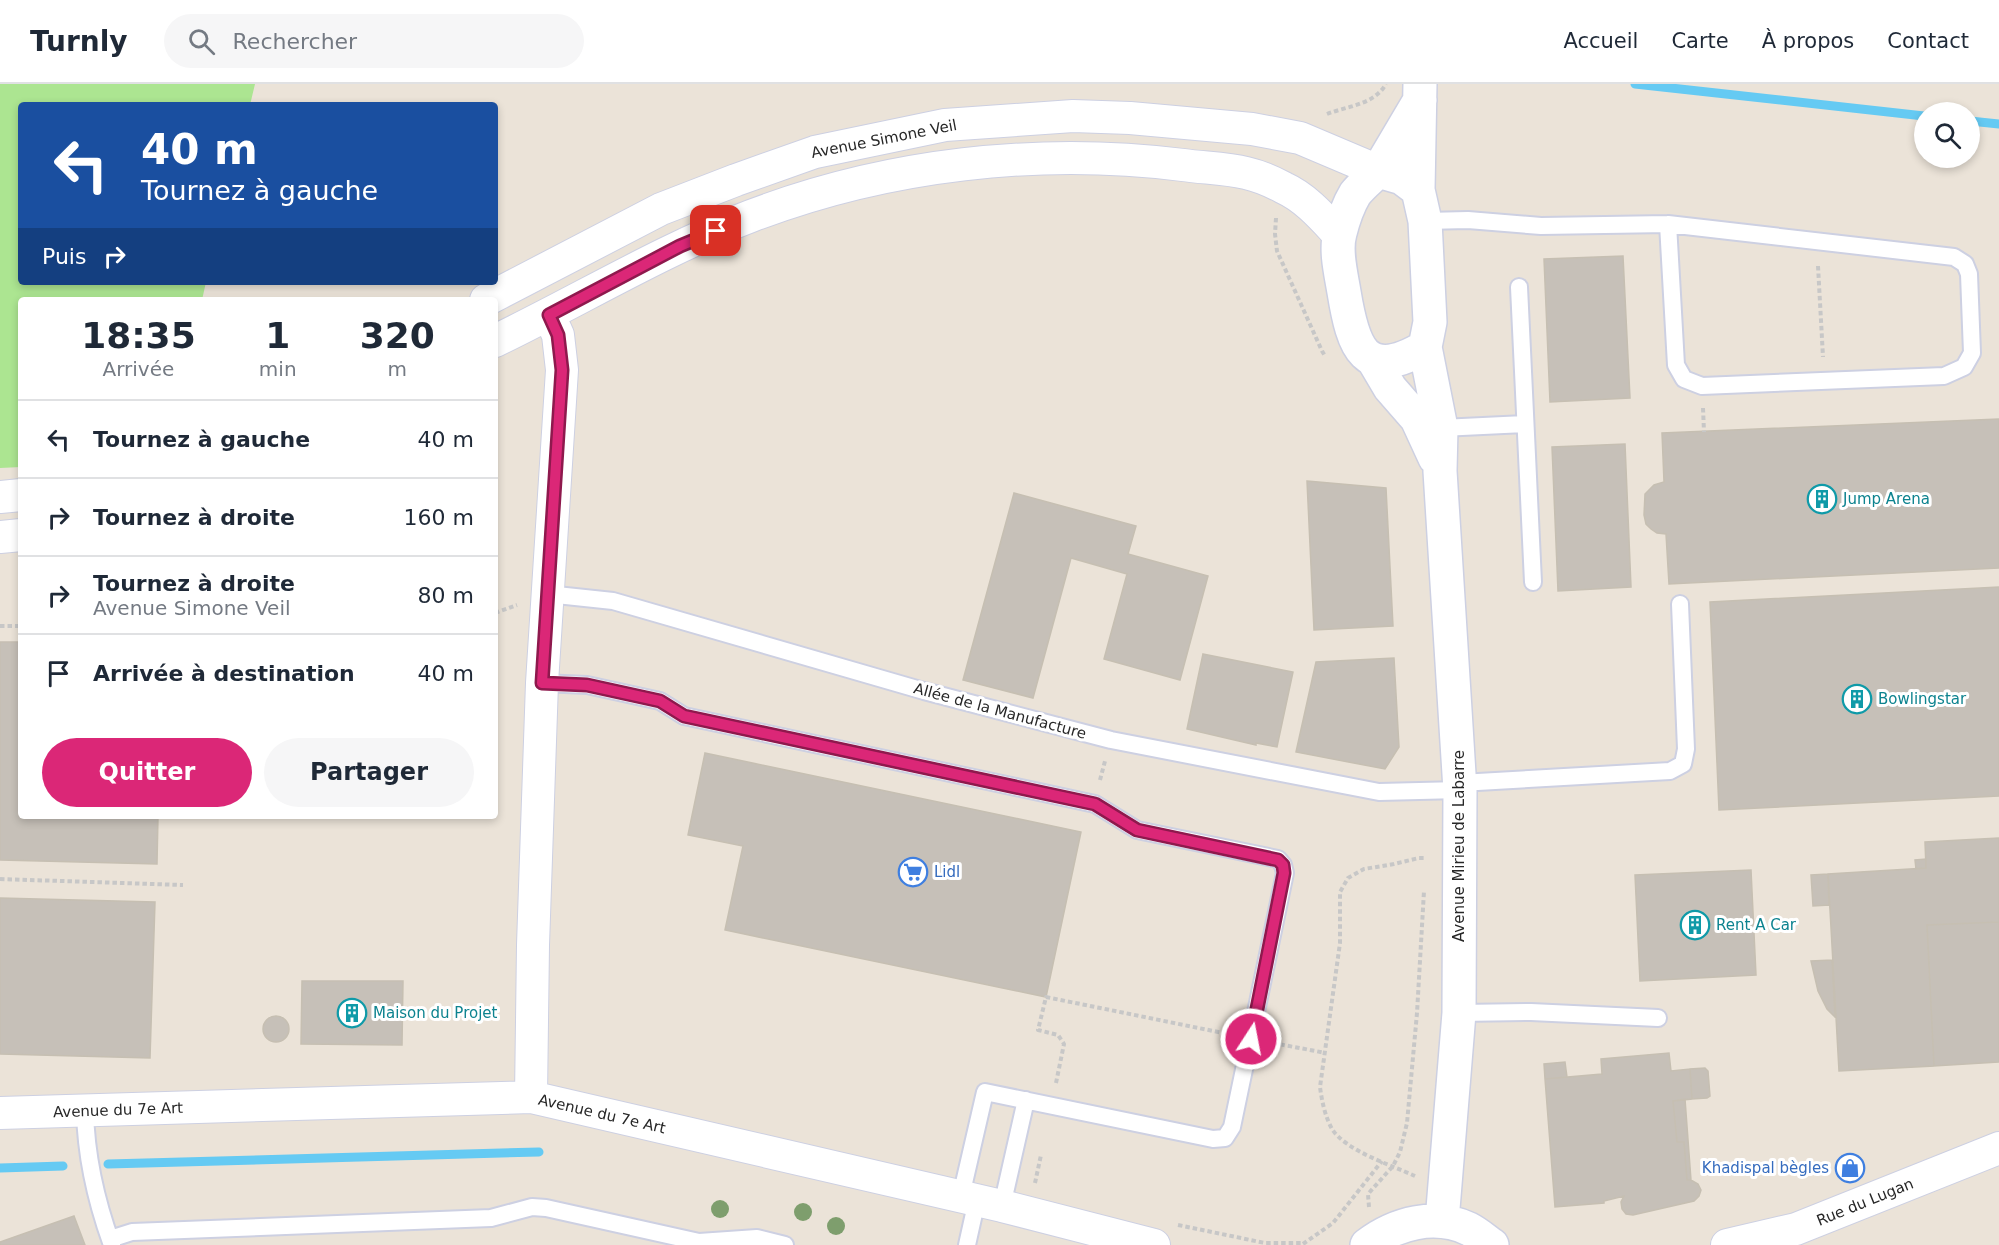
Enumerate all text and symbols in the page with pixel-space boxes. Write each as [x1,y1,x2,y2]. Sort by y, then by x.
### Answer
search box [164,14,584,68]
text: Turnly [30,25,128,58]
icon: search [185,25,218,58]
text: Rechercher [233,29,357,54]
text: Accueil [1563,29,1638,53]
text: Carte [1671,29,1729,53]
text: À propos [1762,29,1854,53]
text: Contact [1887,29,1969,53]
map controls [1914,102,1980,168]
button: search [1914,102,1980,168]
street label: Avenue Simone Veil [810,116,958,162]
text: 40 m [141,125,258,174]
icon: left [42,126,120,204]
text: Tournez à gauche [141,175,378,206]
pin [690,205,741,256]
icon: arrive [699,214,732,247]
icon: right [98,240,131,273]
text: Puis [42,244,86,269]
text: 18:35 [81,315,196,356]
text: 1 [265,315,290,356]
text: 320 [360,315,435,356]
text: Arrivée [103,357,174,381]
text: min [259,357,297,381]
text: m [388,357,407,381]
icon: left [42,423,75,456]
text: Tournez à gauche [93,427,310,452]
text: 40 m [418,427,474,452]
building icon: Jump Arena [1806,483,1838,515]
place label: Jump Arena [1842,490,1930,508]
icon: right [42,501,75,534]
text: Tournez à droite [93,505,295,530]
text: 160 m [404,505,474,530]
text: Tournez à droite [93,571,295,596]
icon: right [42,579,75,612]
text: 80 m [418,583,474,608]
text: Avenue Simone Veil [93,596,291,620]
icon: arrive [42,657,75,690]
text: Arrivée à destination [93,661,355,686]
text: 40 m [418,661,474,686]
street label: Allée de la Manufacture [912,679,1088,743]
building icon: Bowlingstar [1841,683,1873,715]
place label: Bowlingstar [1878,690,1967,708]
button: Quitter [42,738,252,807]
button: Partager [264,738,474,807]
street label: Avenue Mirieu de Labarre [1450,750,1468,942]
supermarket icon: Lidl [897,856,929,888]
place label: Lidl [934,863,960,881]
building icon: Rent A Car [1679,909,1711,941]
place label: Rent A Car [1716,916,1797,934]
building icon: Maison du Projet [336,997,368,1029]
place label: Maison du Projet [373,1004,498,1022]
position arrow [1219,1007,1283,1071]
street label: Avenue du 7e Art [537,1091,668,1137]
street label: Avenue du 7e Art [53,1099,183,1121]
shop icon: Khadispal bègles [1834,1152,1866,1184]
place label: Khadispal bègles [1702,1159,1829,1177]
street label: Rue du Lugan [1814,1174,1916,1230]

